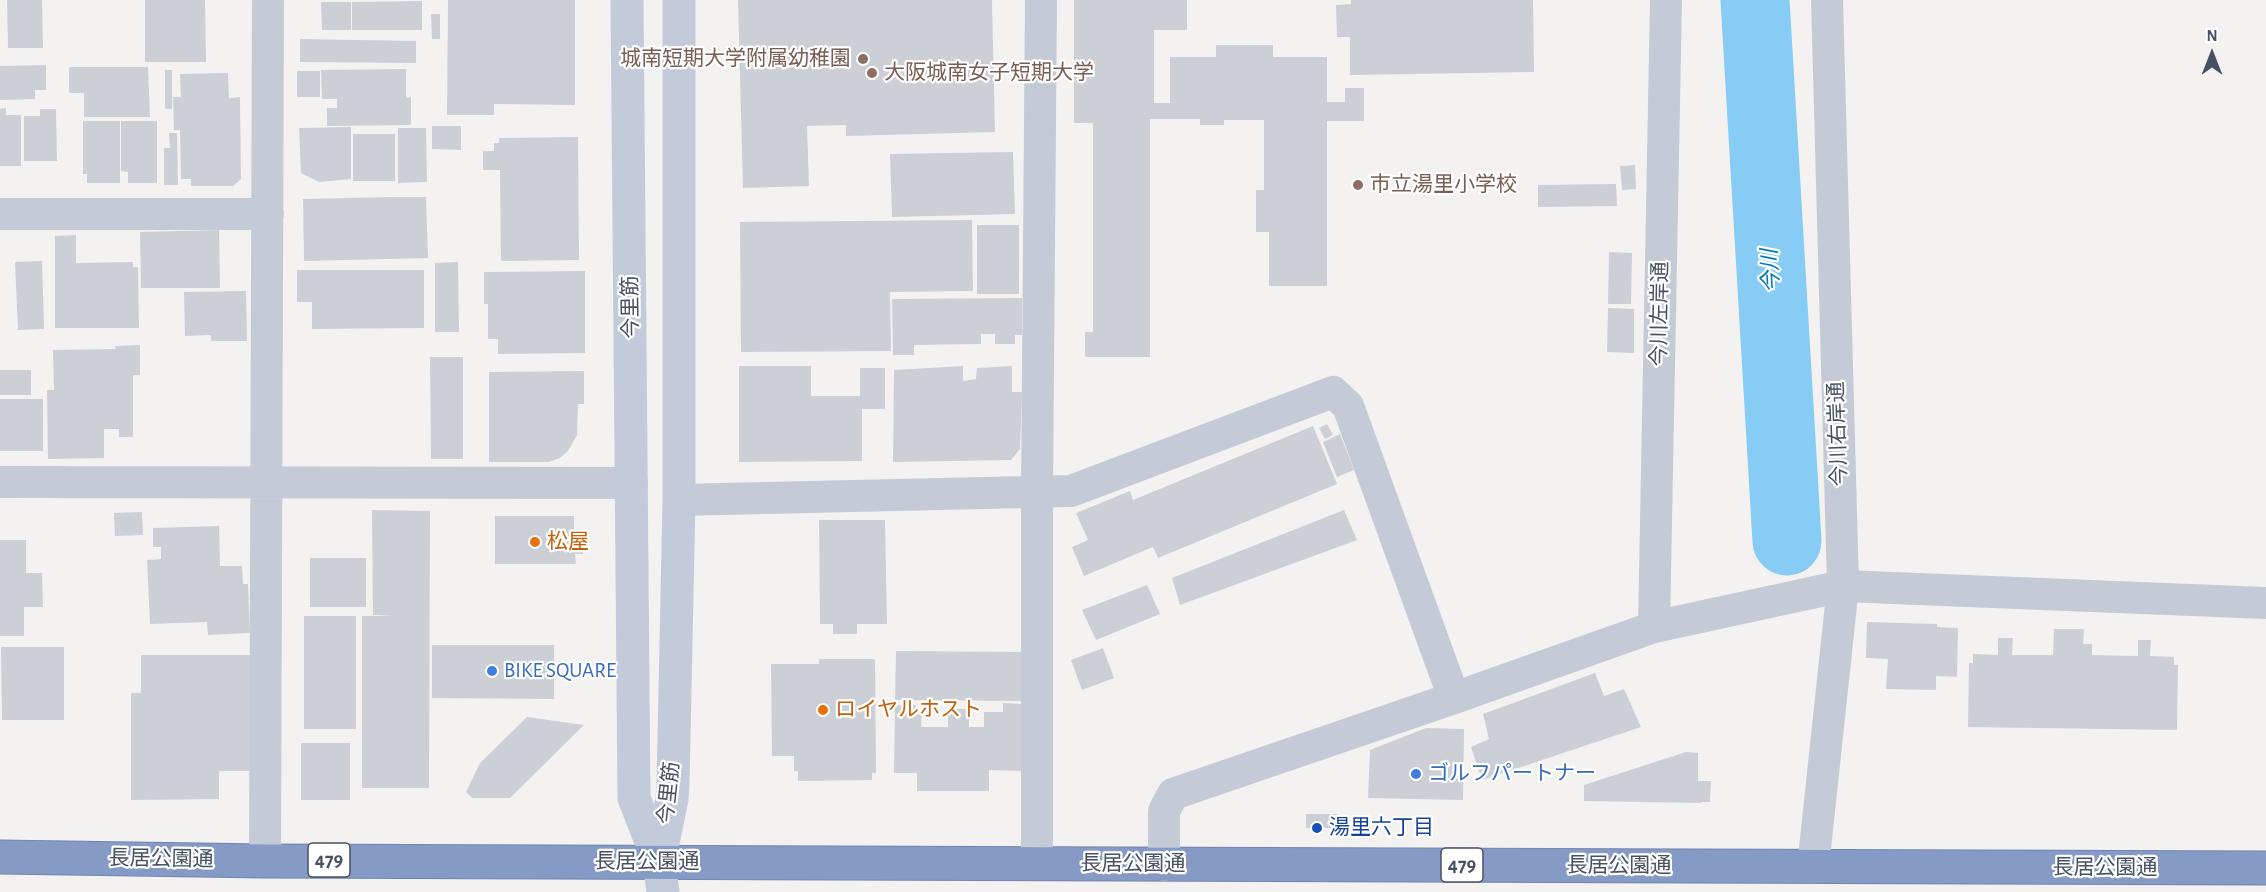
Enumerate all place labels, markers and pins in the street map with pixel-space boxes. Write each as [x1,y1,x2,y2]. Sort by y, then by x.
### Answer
place label: 城南短期大学附属幼稚園 [620,46,851,72]
marker: 城南短期大学附属幼稚園 [856,52,870,66]
place label: 大阪城南女子短期大学 [884,60,1094,86]
marker: 大阪城南女子短期大学 [865,66,879,80]
place label: 市立湯里小学校 [1370,172,1517,198]
marker: 市立湯里小学校 [1351,178,1365,192]
place label: 松屋 [547,529,589,555]
marker: 松屋 [528,535,542,549]
place label: BIKE SQUARE [504,658,616,684]
marker: BIKE SQUARE [485,664,499,678]
place label: ロイヤルホスト [835,697,982,723]
marker: ロイヤルホスト [816,703,830,717]
place label: ゴルフパートナー [1428,761,1596,787]
marker: ゴルフパートナー [1409,767,1423,781]
place label: 湯里六丁目 [1329,815,1434,841]
marker: 湯里六丁目 [1310,821,1324,835]

